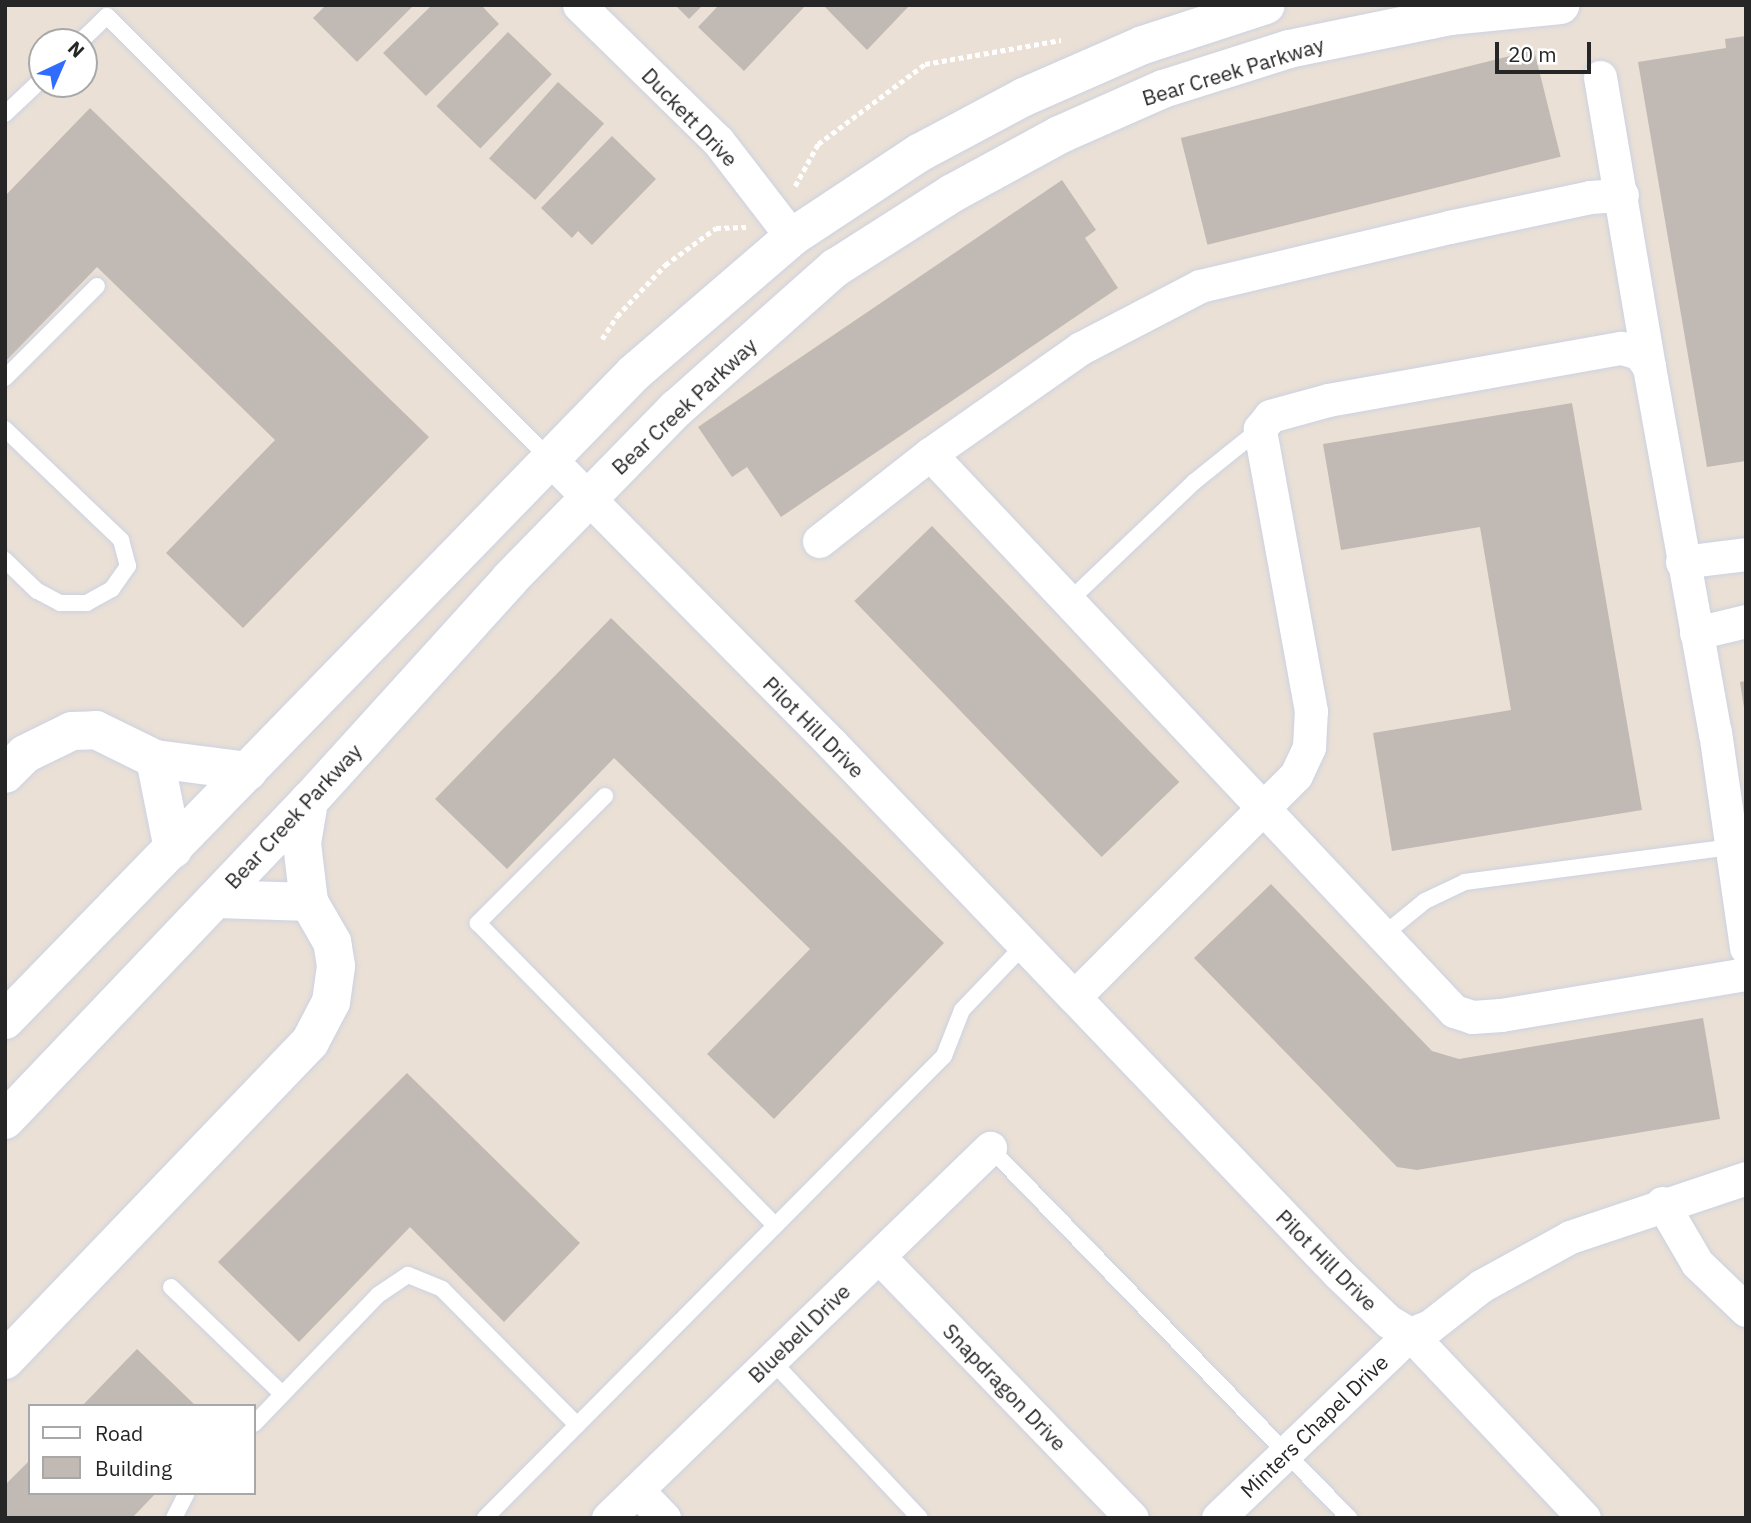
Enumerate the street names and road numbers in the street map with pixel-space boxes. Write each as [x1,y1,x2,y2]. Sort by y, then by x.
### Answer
street label: Bear Creek Parkway [1139,31,1327,111]
street label: Duckett Drive [637,63,743,171]
street label: Bear Creek Parkway [606,332,762,480]
street label: Pilot Hill Drive [758,671,870,783]
street label: Bear Creek Parkway [219,738,367,894]
street label: Pilot Hill Drive [1271,1204,1383,1316]
street label: Bluebell Drive [743,1278,855,1388]
street label: Snapdragon Drive [938,1318,1072,1456]
street label: Minters Chapel Drive [1235,1349,1393,1503]

